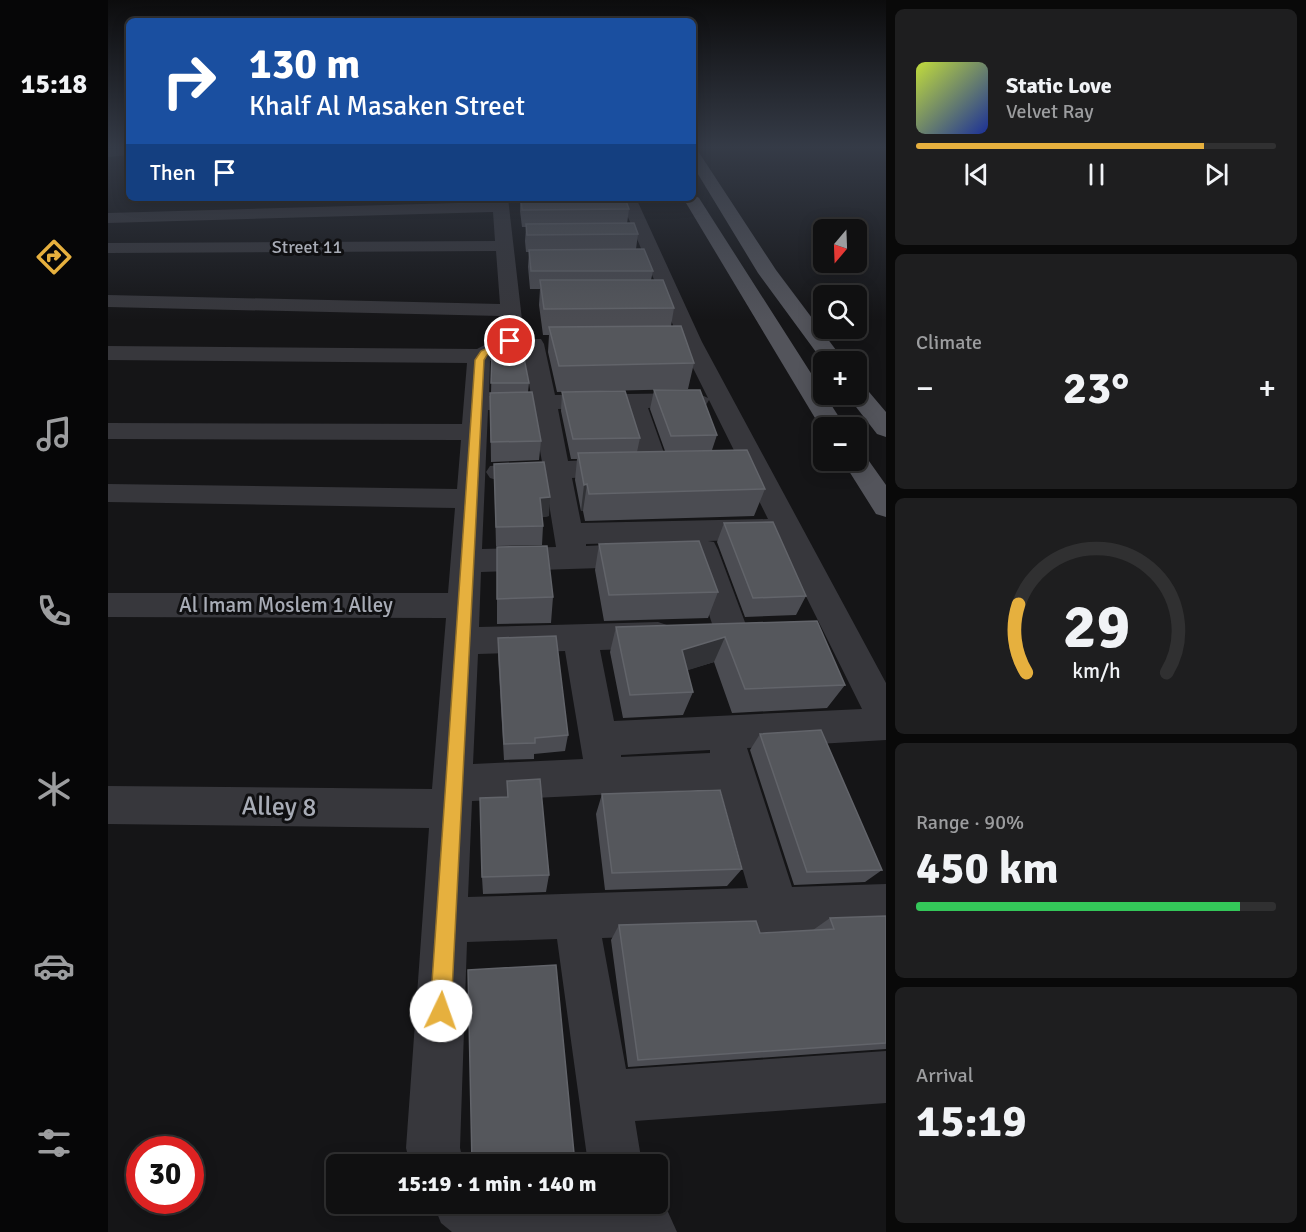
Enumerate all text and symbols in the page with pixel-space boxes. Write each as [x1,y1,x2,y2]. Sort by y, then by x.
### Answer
text: 130 m [249,39,360,90]
icon: right [150,42,228,120]
text: 15:18 [21,68,87,101]
text: Static Love [1006,72,1112,99]
text: Khalf Al Masaken Street [249,90,525,123]
text: Velvet Ray [1006,99,1094,124]
icon: arrive [208,156,241,189]
icon: previous [960,158,993,191]
icon: pause [1080,158,1113,191]
icon: next [1200,158,1233,191]
text: Then [150,159,196,186]
north arrow [813,219,867,273]
map controls [813,219,867,471]
icon: directions [33,236,75,278]
street label: Street 11 [272,236,342,258]
button: search [813,285,867,339]
pin [484,315,535,366]
icon: arrive [493,324,526,357]
text: Climate [916,330,982,355]
button: + [813,351,867,405]
text: 23° [1063,361,1129,416]
text: − [916,368,934,409]
text: + [1258,368,1276,409]
icon: music [33,413,75,455]
button: − [813,417,867,471]
text: 29 [1062,588,1130,665]
icon: phone [33,590,75,632]
street label: Al Imam Moslem 1 Alley [179,592,393,618]
text: km/h [1072,658,1120,684]
icon: climate [33,768,75,810]
street label: Alley 8 [241,790,317,824]
text: Range · 90% [916,810,1024,835]
text: 450 km [916,841,1059,896]
icon: car [33,945,75,987]
position arrow [409,979,473,1043]
text: Arrival [916,1063,974,1088]
text: 15:19 [916,1094,1026,1149]
icon: filters [33,1122,75,1164]
speed limit sign: 30 [126,1136,204,1214]
text: 15:19 · 1 min · 140 m [397,1170,597,1197]

